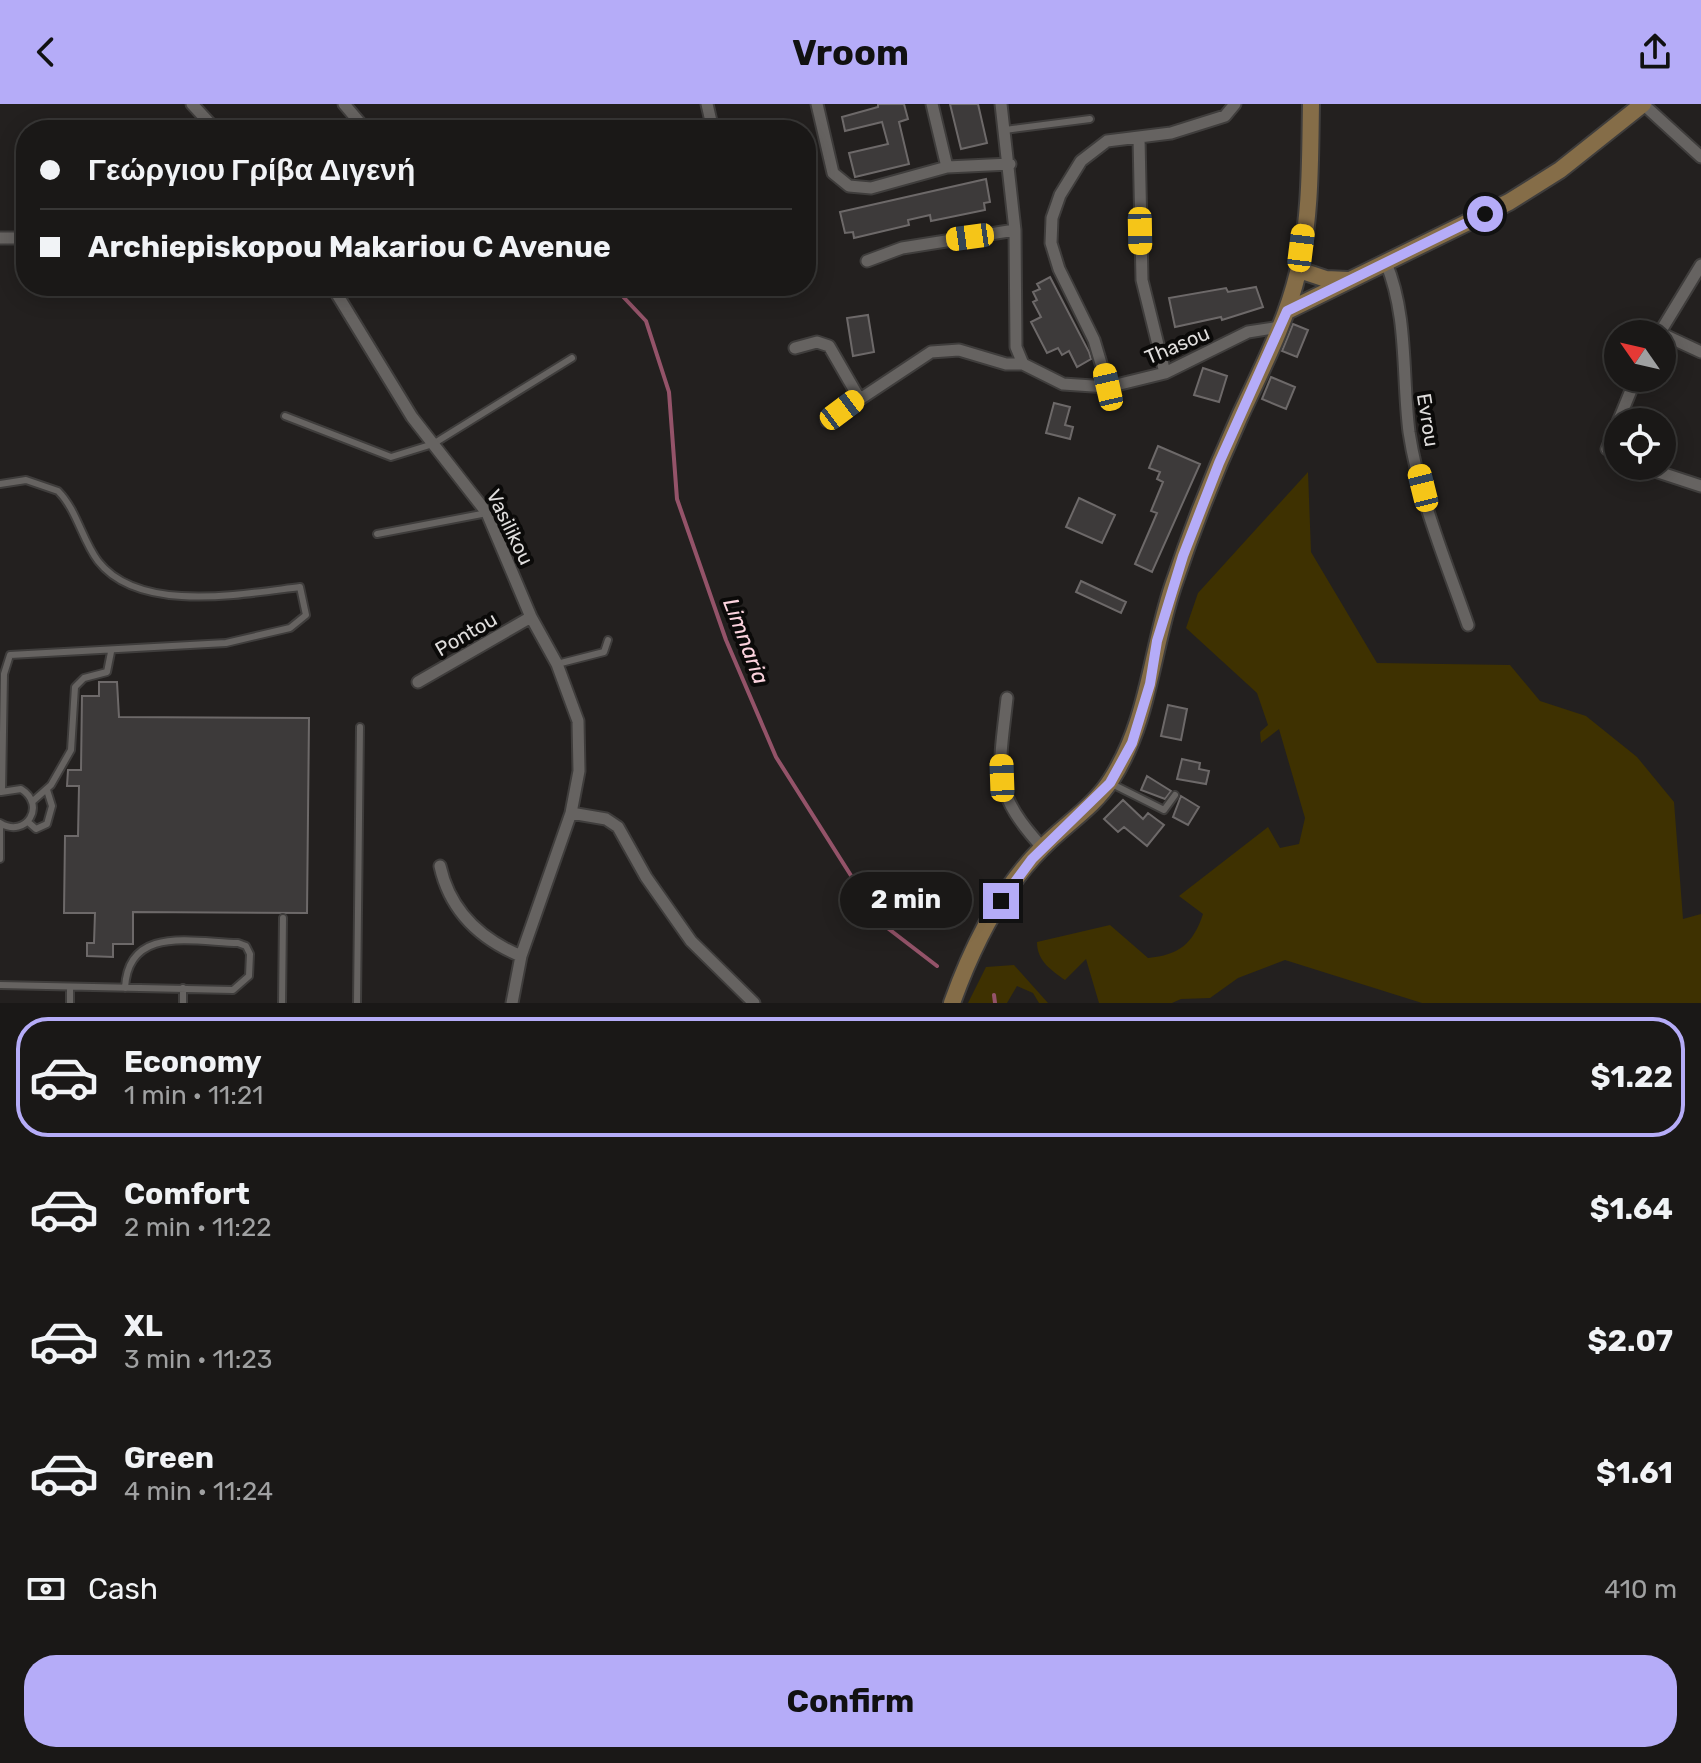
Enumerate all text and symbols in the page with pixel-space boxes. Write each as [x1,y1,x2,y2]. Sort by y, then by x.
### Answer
icon: back [24,30,68,74]
icon: share [1633,30,1677,74]
text: Vroom [792,31,909,74]
text: Γεώργιου Γρίβα Διγενή [88,152,415,188]
route start [1467,196,1503,232]
car [1128,207,1152,255]
car [945,222,995,252]
car [1286,223,1316,273]
text: Archiepiskopou Makariou C Avenue [88,229,611,265]
north arrow [1604,320,1676,392]
map controls [1604,320,1676,480]
street label: Thasou [1141,321,1213,369]
car [1091,361,1125,413]
car [816,386,868,434]
street label: Evrou [1412,392,1444,448]
button: locate [1604,408,1676,480]
car [1406,462,1440,514]
street label: Vasilikou [481,485,539,569]
water label: Limnaria [717,594,775,688]
street label: Pontou [431,607,501,661]
car [989,754,1015,802]
callout: 2 min [841,873,973,929]
route end [983,883,1019,919]
text: 2 min [871,884,941,915]
icon: car [28,1041,100,1113]
text: Economy [124,1044,262,1080]
text: $1.22 [1591,1059,1673,1095]
text: 1 min · 11:21 [124,1080,263,1111]
icon: car [28,1173,100,1245]
text: Comfort [124,1176,250,1212]
text: $1.64 [1590,1191,1673,1227]
text: 2 min · 11:22 [124,1212,272,1243]
icon: car [28,1305,100,1377]
text: XL [124,1308,163,1344]
text: $2.07 [1588,1323,1673,1359]
text: 3 min · 11:23 [124,1344,272,1375]
icon: car [28,1437,100,1509]
text: Green [124,1440,214,1476]
text: $1.61 [1596,1455,1673,1491]
text: 4 min · 11:24 [124,1476,273,1507]
icon: cash [24,1567,68,1611]
text: Cash [88,1571,158,1607]
text: 410 m [1604,1574,1677,1605]
button: Confirm [24,1655,1677,1747]

